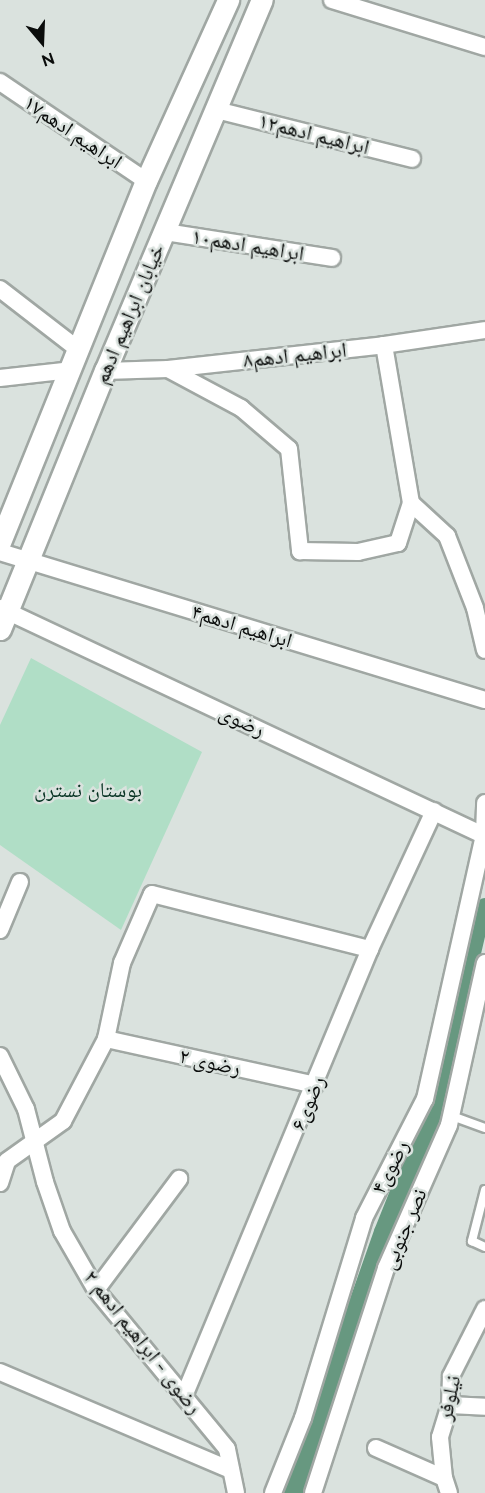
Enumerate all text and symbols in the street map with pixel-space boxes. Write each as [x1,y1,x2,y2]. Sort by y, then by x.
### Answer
north arrow [12,12,72,72]
text: N [39,49,57,70]
street label: ابراهیم ادهم۱۷ [19,90,127,174]
street label: ابراهیم ادهم۱۲ [256,108,372,160]
street label: ابراهیم ادهم۱۰ [190,224,306,266]
street label: خیابان ابراهیم ادهم [88,240,170,388]
street label: ابراهیم ادهم۸ [242,337,348,373]
street label: ابراهیم ادهم۴ [189,599,295,653]
street label: رضوی [215,700,269,742]
park label: بوستان نسترن [34,777,142,803]
street label: رضوی ۲ [177,1043,243,1081]
street label: رضوی۶ [285,1072,331,1134]
street label: رضوی۴ [366,1136,414,1198]
street label: نصر جنوبی [376,1185,432,1273]
street label: رضوی - ابراهیم ادهم ۲ [79,1265,207,1419]
street label: نیلوفر [432,1373,466,1423]

